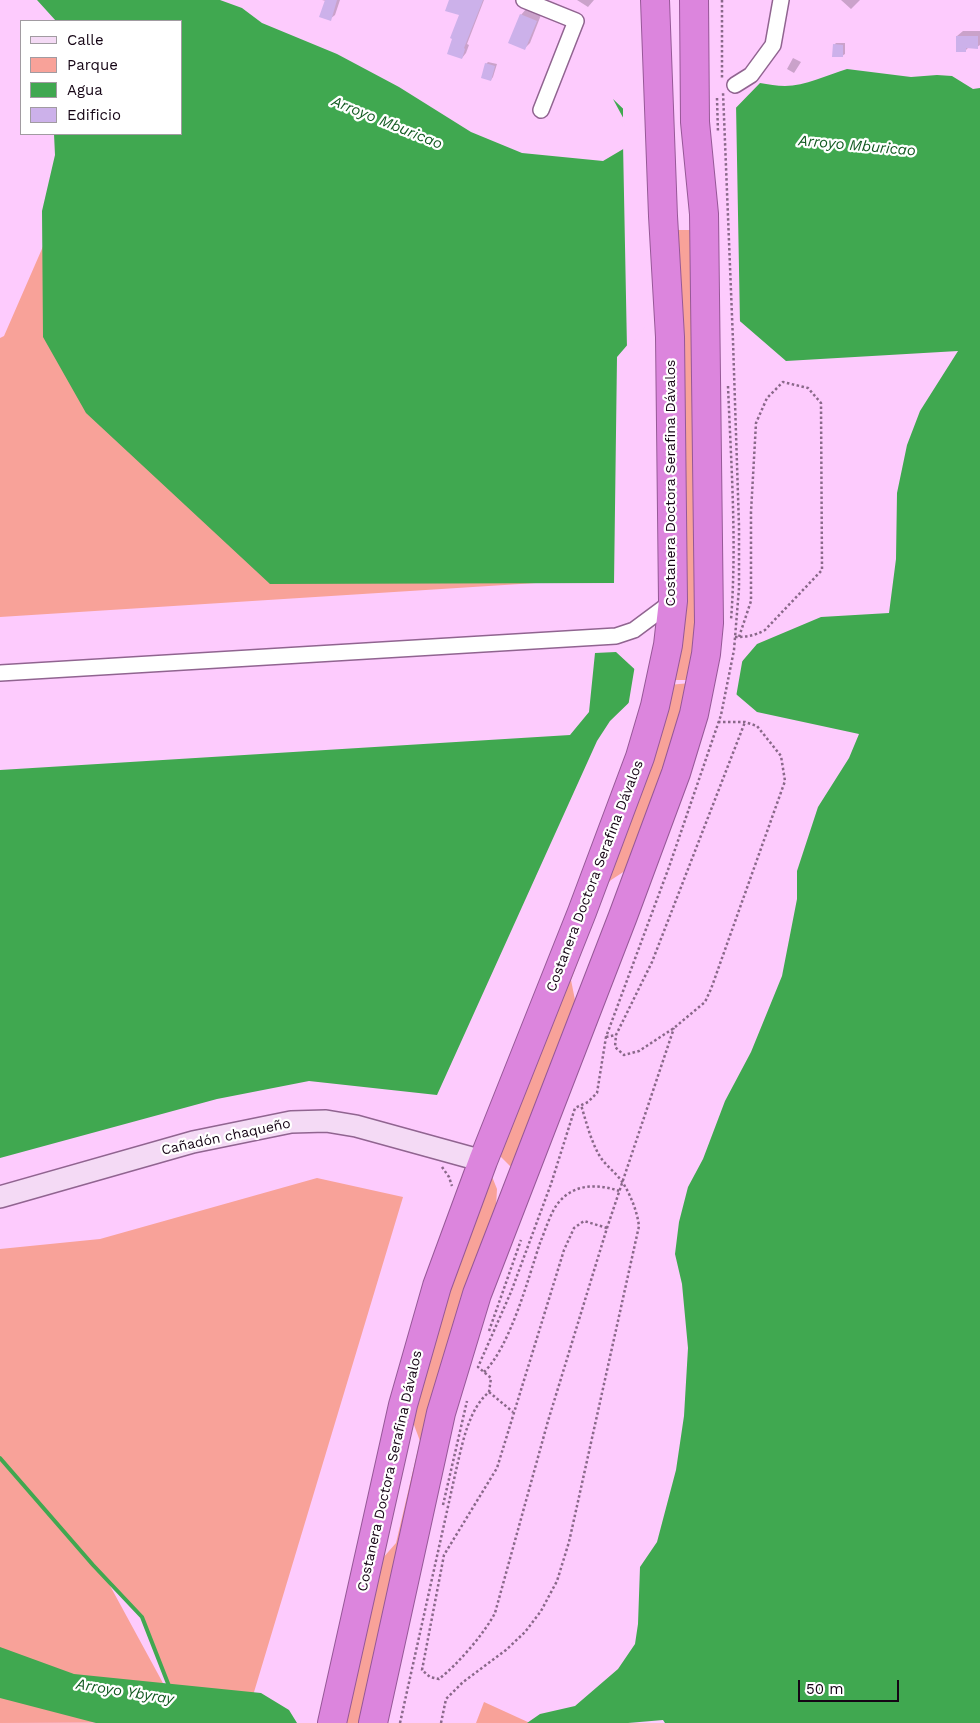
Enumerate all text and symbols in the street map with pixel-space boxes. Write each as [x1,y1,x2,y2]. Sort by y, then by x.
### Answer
legend [20,20,182,135]
text: Calle [67,31,104,49]
text: Parque [67,56,118,74]
text: Agua [67,81,103,99]
water label: Arroyo Mburicao [329,93,445,153]
text: Edificio [67,106,121,124]
water label: Arroyo Mburicao [797,132,917,160]
street label: Costanera Doctora Serafina Dávalos [663,360,679,606]
street label: Costanera Doctora Serafina Dávalos [543,758,647,994]
street label: Cañadón chaqueño [160,1115,292,1159]
street label: Costanera Doctora Serafina Dávalos [354,1349,426,1593]
scale bar [800,1670,901,1702]
water label: Arroyo Ybyray [75,1675,175,1709]
text: 50 m [806,1680,843,1698]

